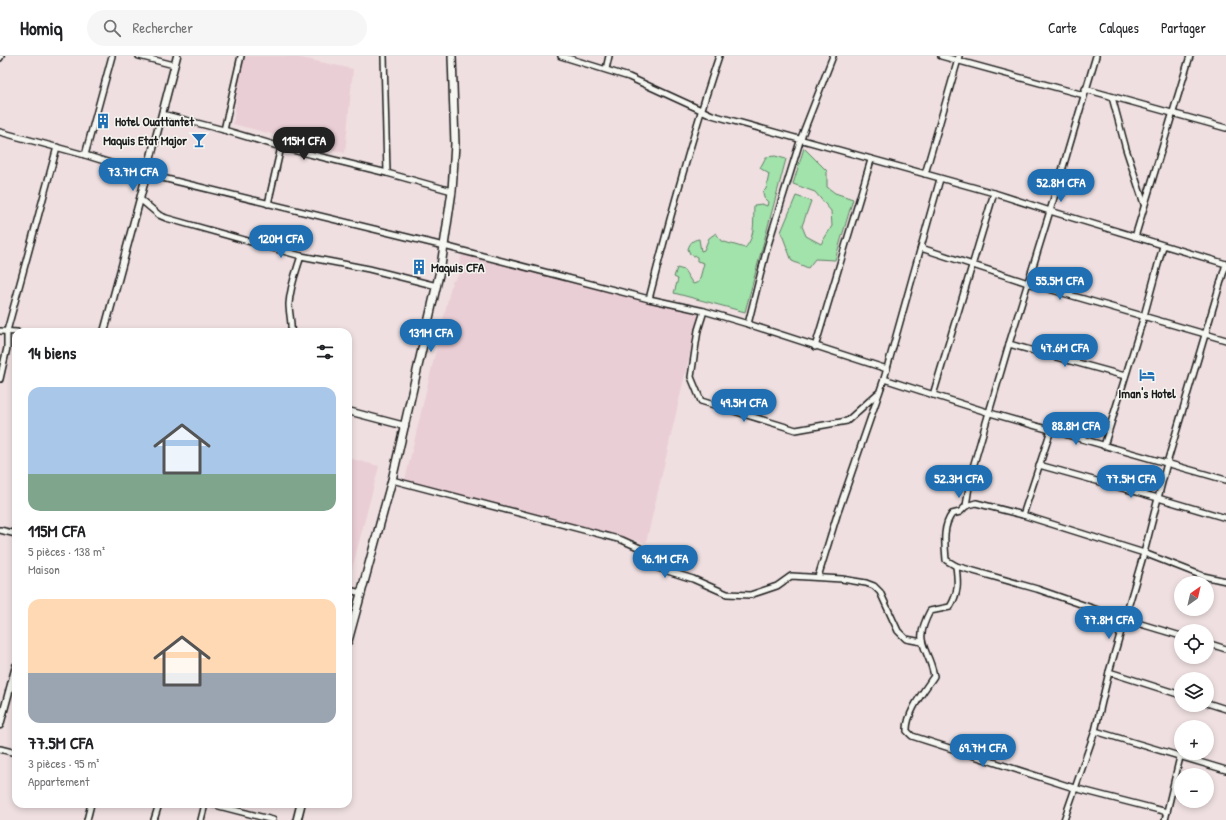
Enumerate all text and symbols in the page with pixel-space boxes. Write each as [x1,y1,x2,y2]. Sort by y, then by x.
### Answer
search box [87,10,367,46]
text: Homiq [20,15,63,41]
icon: search [101,17,123,39]
text: Rechercher [133,17,193,38]
text: Carte [1048,18,1077,37]
text: Calques [1099,18,1139,37]
text: Partager [1161,18,1206,37]
building icon: Hotel Ouattantet [94,112,112,130]
place label: Hotel Ouattantet [115,112,195,130]
pin: 115M CFA [263,127,345,161]
place label: Maquis Etat Major [103,131,188,150]
bar icon: Maquis Etat Major [190,131,208,149]
text: 115M CFA [282,131,326,149]
pin: 73.7M CFA [87,158,179,192]
text: 73.7M CFA [108,162,158,180]
pin: 52.8M CFA [1015,169,1107,203]
text: 52.8M CFA [1036,173,1086,191]
pin: 120M CFA [240,225,322,259]
text: 120M CFA [258,229,304,247]
building icon: Maquis CFA [410,258,428,276]
place label: Maquis CFA [431,258,485,277]
pin: 55.5M CFA [1014,267,1106,301]
text: 55.5M CFA [1036,271,1084,289]
pin: 131M CFA [390,319,472,353]
text: 131M CFA [409,323,453,341]
pin: 47.6M CFA [1019,334,1111,368]
text: 47.6M CFA [1041,338,1089,356]
text: 14 biens [28,341,76,364]
icon: filters [314,341,336,363]
hotel icon: Iman's Hotel [1138,366,1156,384]
place label: Iman's Hotel [1118,384,1176,402]
pin: 49.5M CFA [698,389,790,423]
text: 49.5M CFA [721,393,768,411]
pin: 88.8M CFA [1030,412,1122,446]
icon: home [146,413,218,485]
text: 88.8M CFA [1052,416,1100,434]
pin: 52.3M CFA [913,465,1005,499]
pin: 77.5M CFA [1085,465,1177,499]
text: 52.3M CFA [934,469,984,487]
text: 77.5M CFA [1106,469,1156,487]
text: 115M CFA [28,519,86,542]
text: 5 pièces · 138 m² [28,542,105,560]
pin: 96.1M CFA [619,545,711,579]
text: 96.1M CFA [642,549,688,567]
text: Maison [28,560,60,578]
north arrow [1174,576,1214,616]
map controls [1174,576,1214,808]
pin: 77.8M CFA [1063,606,1155,640]
text: 77.8M CFA [1084,610,1134,628]
button: locate [1174,624,1214,664]
icon: home [146,625,218,697]
button: layers [1174,672,1214,712]
button: + [1174,720,1214,760]
text: 77.5M CFA [28,731,94,754]
pin: 69.7M CFA [937,734,1029,768]
text: 69.7M CFA [959,738,1007,756]
text: 3 pièces · 95 m² [28,754,99,772]
button: − [1174,768,1214,808]
text: Appartement [28,772,90,790]

